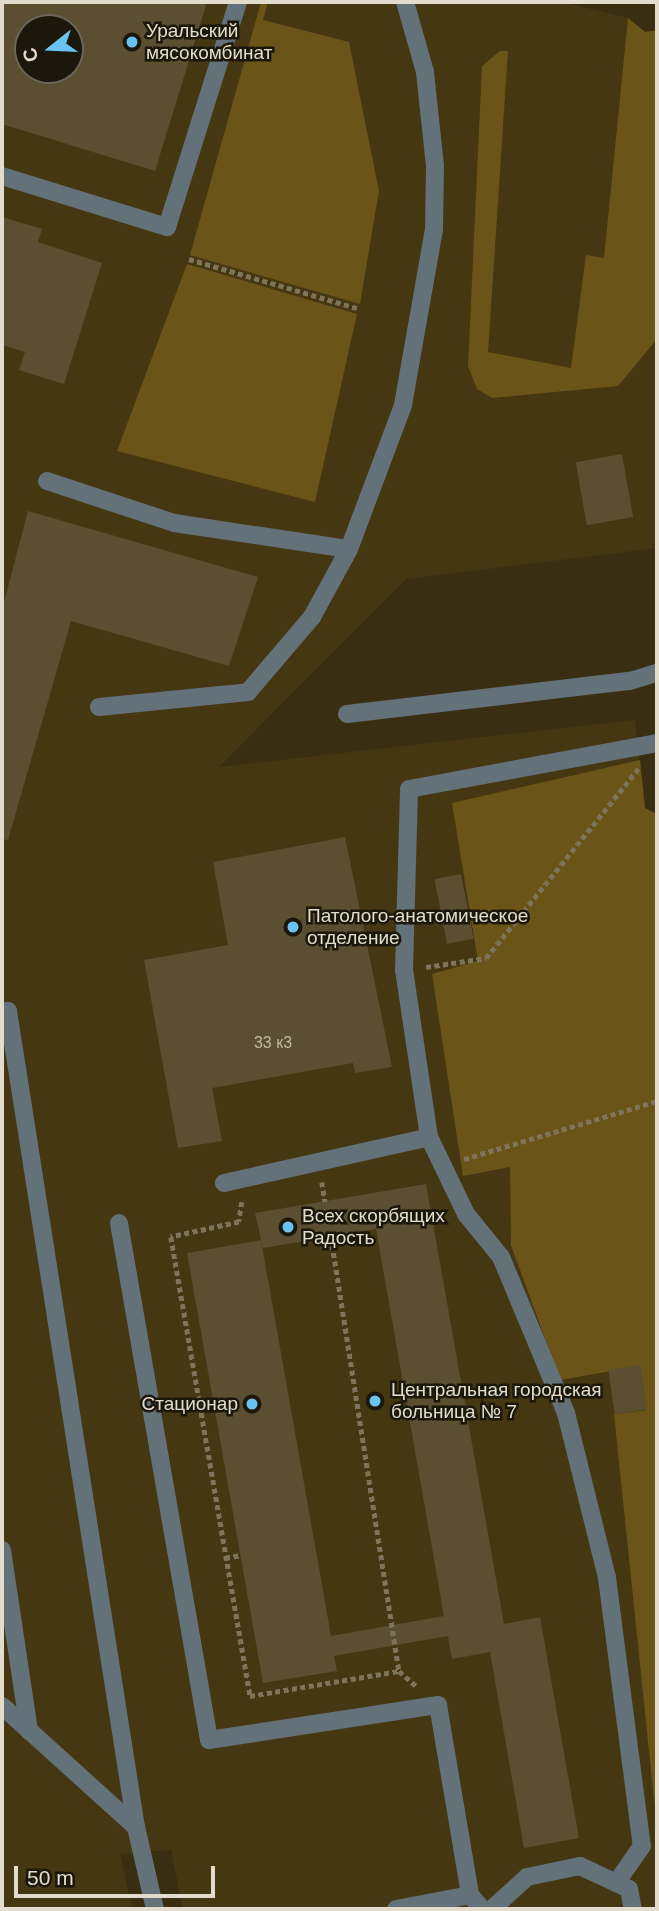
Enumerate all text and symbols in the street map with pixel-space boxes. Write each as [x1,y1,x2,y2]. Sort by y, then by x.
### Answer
north arrow [14,14,84,84]
place label: Уральский мясокомбинат [146,20,272,64]
marker: Уральский мясокомбинат [124,34,140,50]
text: С [18,45,43,65]
place label: Патолого-анатомическое отделение [307,905,528,949]
marker: Патолого-анатомическое отделение [285,919,301,935]
house number: 33 к3 [254,1033,292,1053]
place label: Всех скорбящих Радость [302,1205,445,1249]
marker: Всех скорбящих Радость [280,1219,296,1235]
place label: Центральная городская больница № 7 [391,1379,602,1423]
marker: Центральная городская больница № 7 [365,1391,385,1411]
place label: Стационар [142,1393,238,1415]
marker: Стационар [244,1396,260,1412]
scale bar [18,1852,219,1896]
text: 50 m [27,1866,74,1889]

